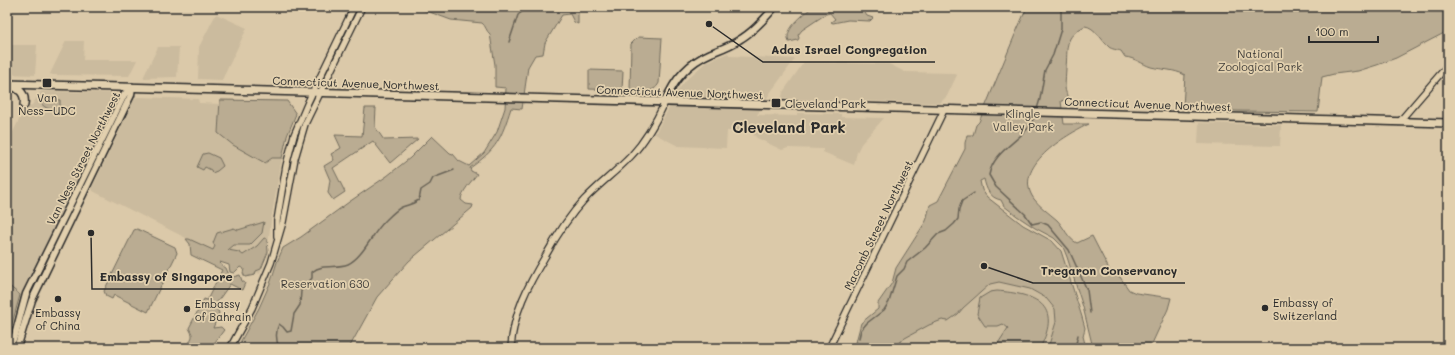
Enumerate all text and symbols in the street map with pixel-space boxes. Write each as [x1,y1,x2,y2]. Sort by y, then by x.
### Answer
scale bar [1309,18,1378,44]
text: 100 m [1315,23,1349,39]
callout: Adas Israel Congregation [763,38,935,62]
text: Adas Israel Congregation [771,41,927,57]
park label: National Zoological Park [1218,46,1302,74]
street label: Connecticut Avenue Northwest [272,73,440,93]
marker: Van Ness–UDC [41,77,53,89]
street label: Connecticut Avenue Northwest [596,82,764,102]
street label: Van Ness Street Northwest [43,89,123,227]
place label: Van Ness–UDC [18,90,76,118]
street label: Connecticut Avenue Northwest [1064,94,1232,114]
place label: Cleveland Park [785,96,866,111]
marker: Cleveland Park [770,97,782,109]
park label: Klingle Valley Park [993,106,1053,134]
district label: Cleveland Park [732,117,846,137]
street label: Macomb Street Northwest [840,157,916,293]
callout: Tregaron Conservancy [1033,259,1185,283]
text: Tregaron Conservancy [1041,262,1178,278]
callout: Embassy of Singapore [92,265,241,289]
text: Embassy of Singapore [99,268,233,284]
park label: Reservation 630 [281,276,369,291]
marker: Embassy of China [53,294,63,304]
place label: Embassy of Switzerland [1273,295,1337,323]
place label: Embassy of Bahrain [195,296,251,324]
marker: Embassy of Switzerland [1260,303,1270,313]
marker: Embassy of Bahrain [182,304,192,314]
place label: Embassy of China [35,305,81,333]

